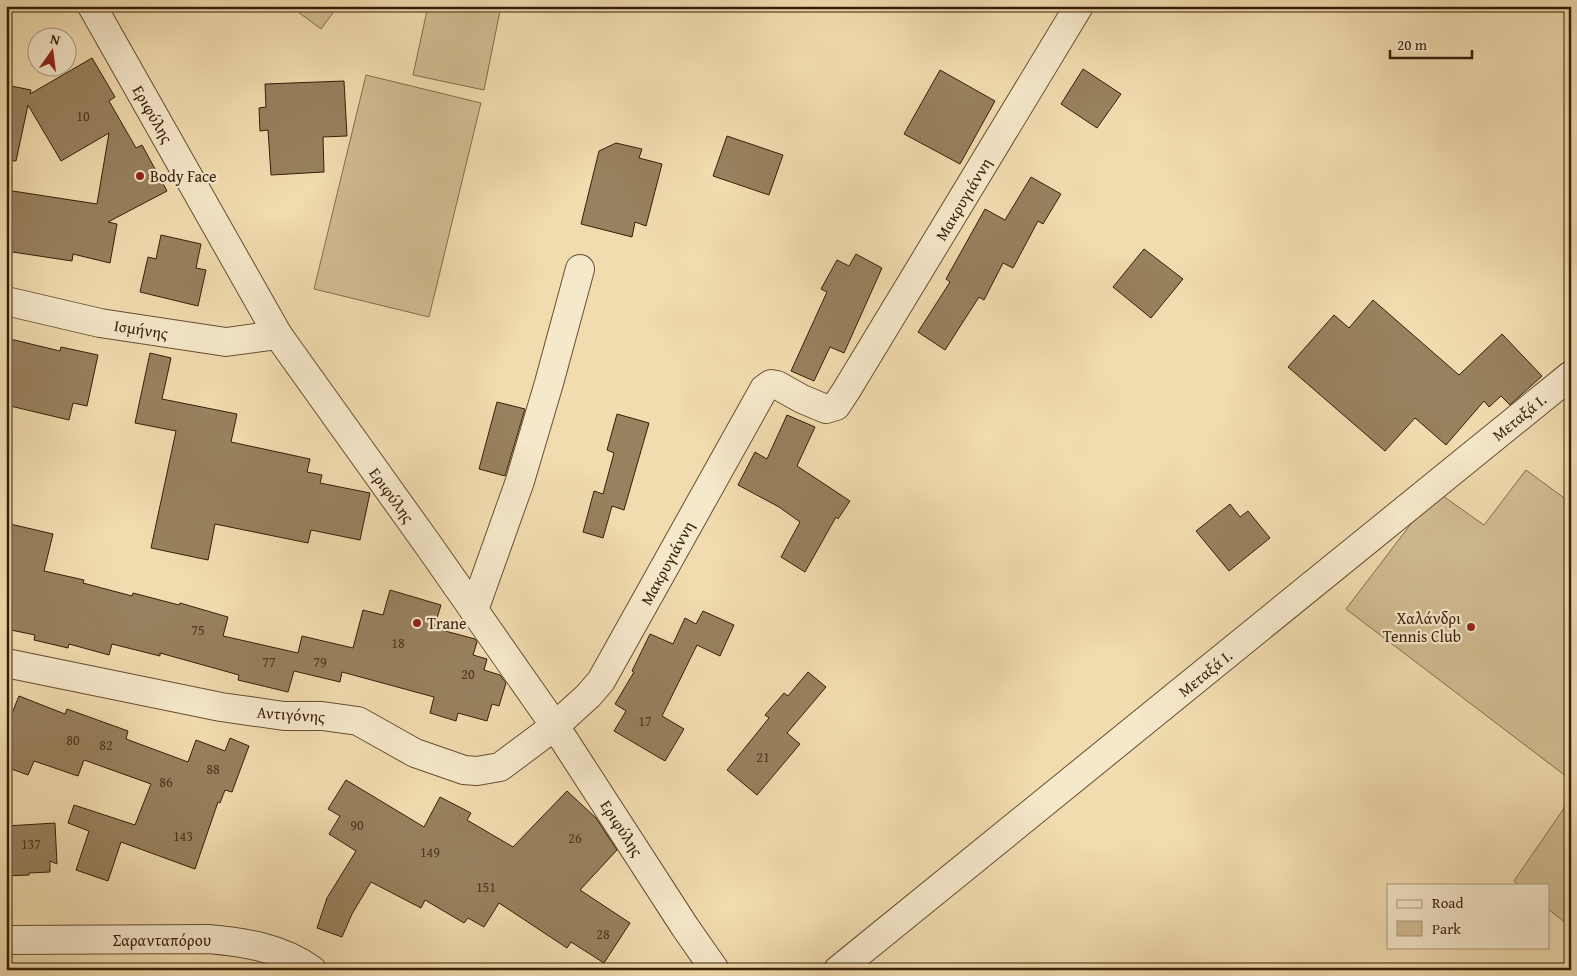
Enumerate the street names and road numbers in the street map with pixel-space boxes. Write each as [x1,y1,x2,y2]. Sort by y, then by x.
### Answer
street label: Εριφύλης [127,80,179,148]
street label: Μακρυγιάννη [929,153,997,245]
street label: Ισμήνης [112,313,170,345]
street label: Μεταξά Ι. [1487,388,1551,446]
street label: Εριφύλης [364,462,421,528]
street label: Μακρυγιάννη [634,516,700,610]
street label: Μεταξά Ι. [1173,644,1237,702]
street label: Αντιγόνης [256,700,326,728]
street label: Εριφύλης [595,795,649,861]
street label: Σαρανταπόρου [113,928,211,952]

